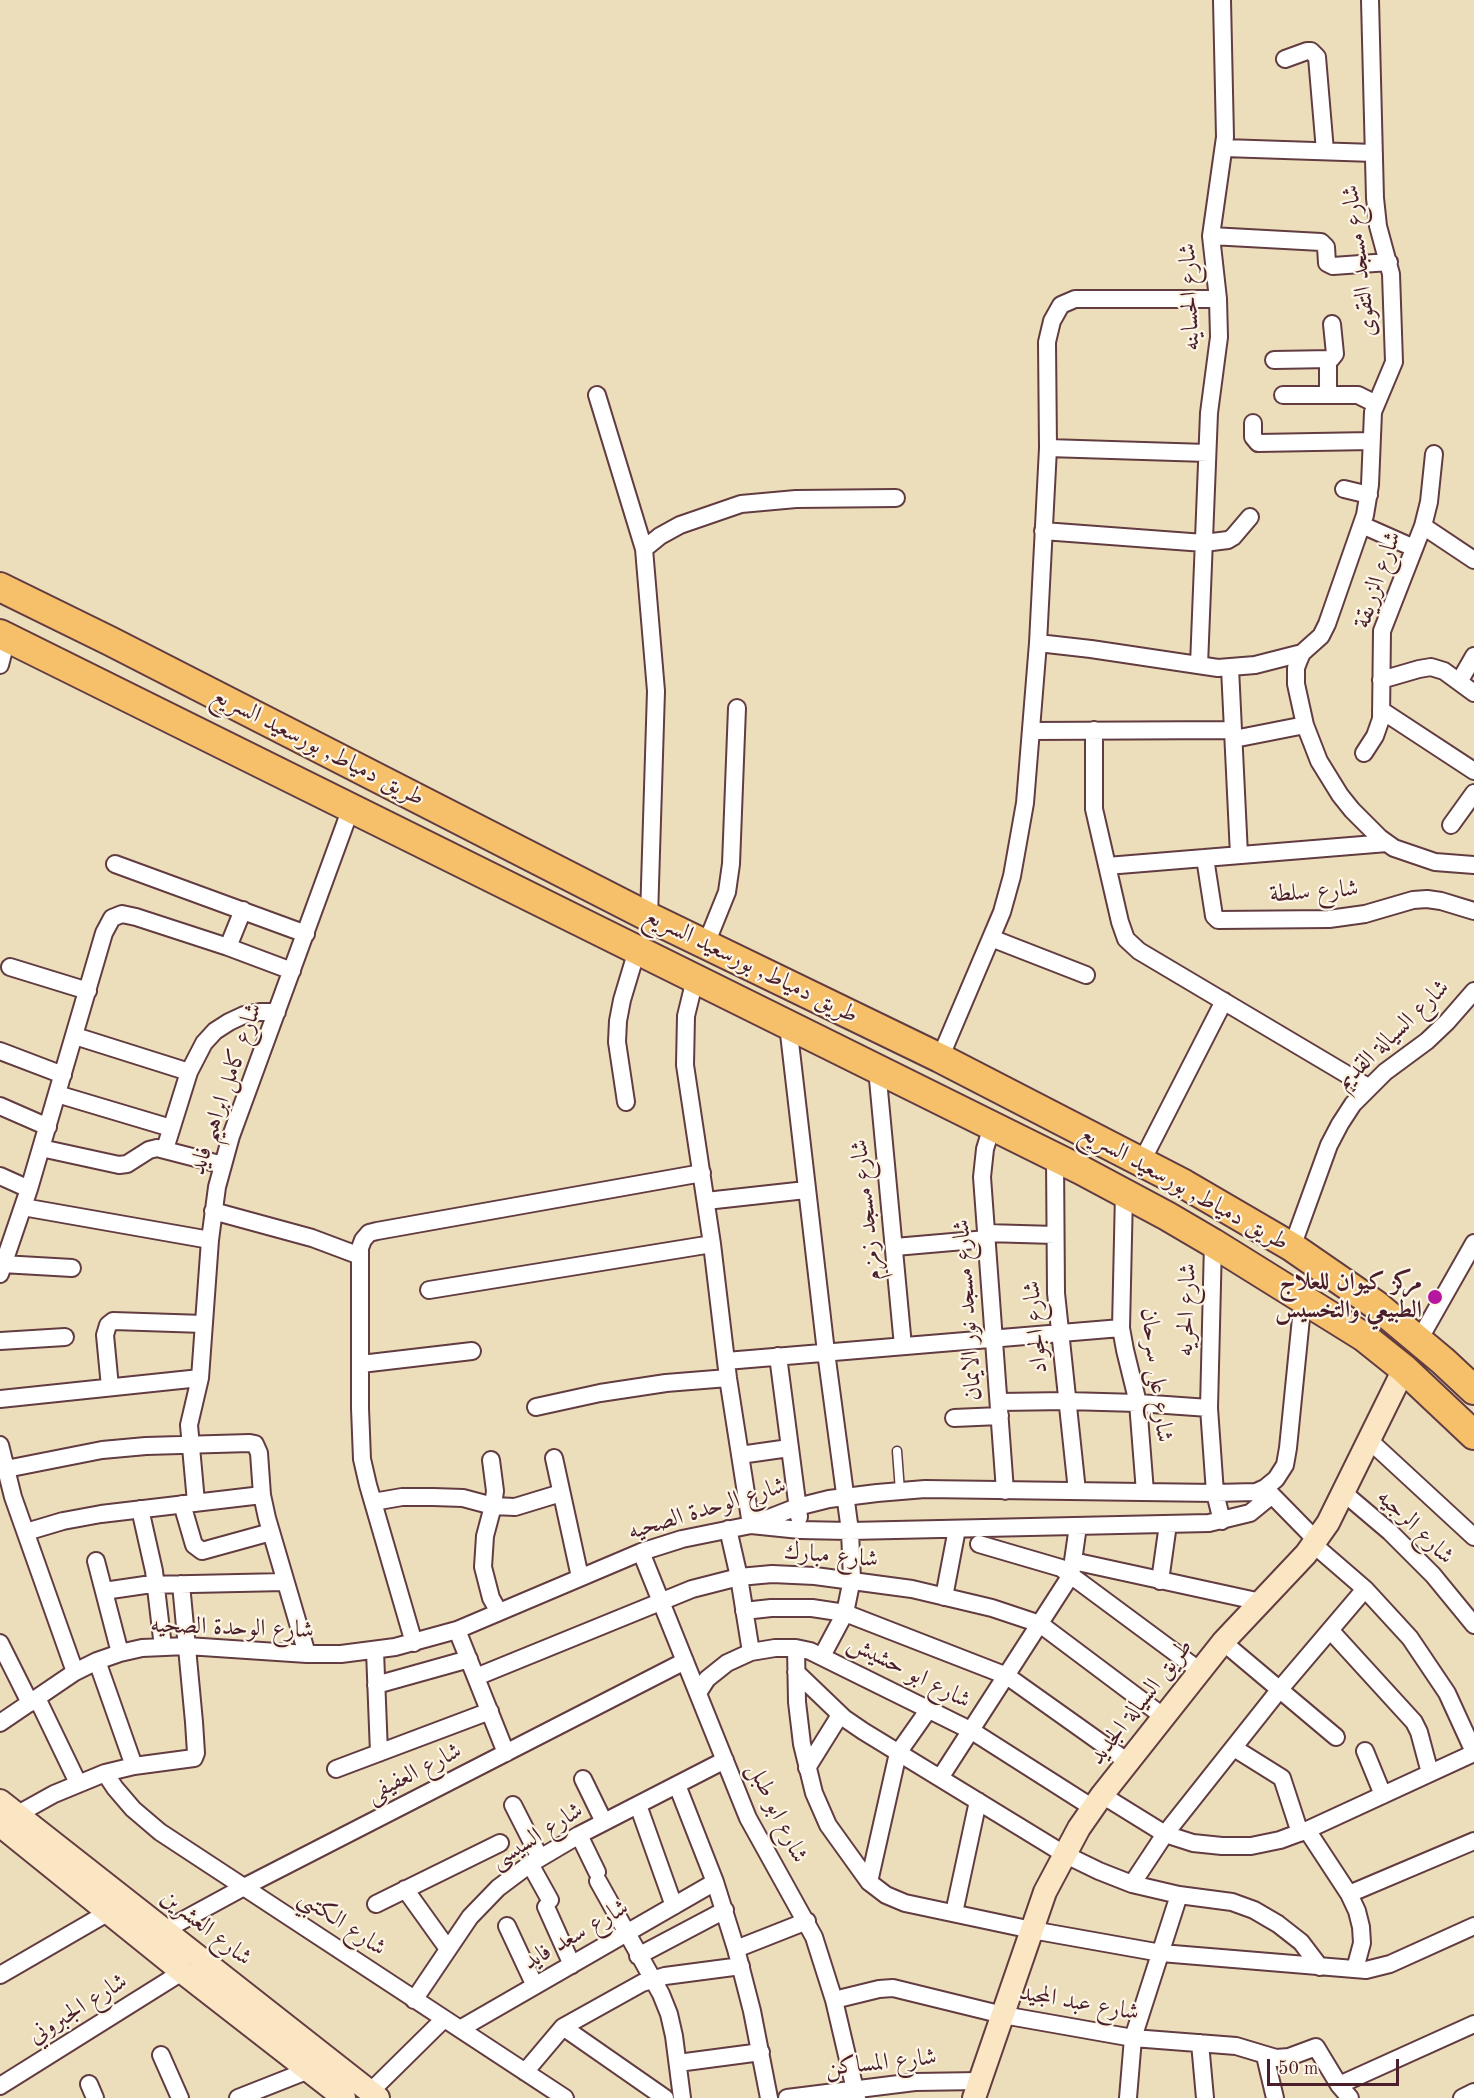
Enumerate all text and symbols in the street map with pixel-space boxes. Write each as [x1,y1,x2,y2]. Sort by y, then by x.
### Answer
street label: شارع مسجد التقوى [1336,183,1384,339]
street label: شارع الحساينه [1174,242,1206,352]
street label: شارع الزريقة [1348,528,1408,632]
street label: طريق دمياط, بورسعيد السريع [207,681,429,813]
street label: شارع سلطة [1269,875,1359,909]
street label: طريق دمياط, بورسعيد السريع [639,902,863,1030]
street label: شارع السيالة القديم [1330,974,1456,1096]
street label: شارع كامل ابراهيم فايد [183,999,269,1179]
street label: طريق دمياط, بورسعيد السريع [1075,1119,1293,1257]
street label: شارع مسجد زمزم [845,1138,889,1282]
street label: شارع مسجد نور الايمان [947,1218,989,1402]
street label: شارع الحريه [1171,1263,1203,1357]
place label: مركز كيوان للعلاج الطبيعي والتخسيس [1275,1269,1422,1325]
street label: شارع الجواد [1018,1279,1054,1375]
marker: مركز كيوان للعلاج الطبيعي والتخسيس [1426,1288,1444,1306]
street label: شارع على سرحان [1133,1306,1179,1444]
street label: شارع الوحدة الصحيه [624,1471,790,1547]
street label: شارع الرجيه [1370,1483,1460,1571]
street label: شارع مبارك [783,1538,879,1574]
street label: شارع الوحدة الصحيه [150,1611,314,1645]
street label: شارع ابو حشيش [843,1629,975,1715]
street label: طريق السيالة الجديد [1083,1633,1199,1771]
street label: شارع العفيفى [362,1737,466,1809]
street label: شارع ابو طبل [740,1758,814,1868]
street label: شارع السيسى [485,1796,589,1876]
street label: شارع العشرين [155,1883,257,1973]
street label: شارع الكتبي [293,1883,391,1963]
street label: شارع سعد فايد [518,1893,634,1977]
street label: شارع الجبروني [23,1967,133,2051]
street label: شارع عبد المجيد [1017,1978,1141,2028]
street label: شارع المساكن [824,2043,938,2083]
scale bar [1270,2047,1402,2085]
text: 50 m [1278,2060,1318,2078]

